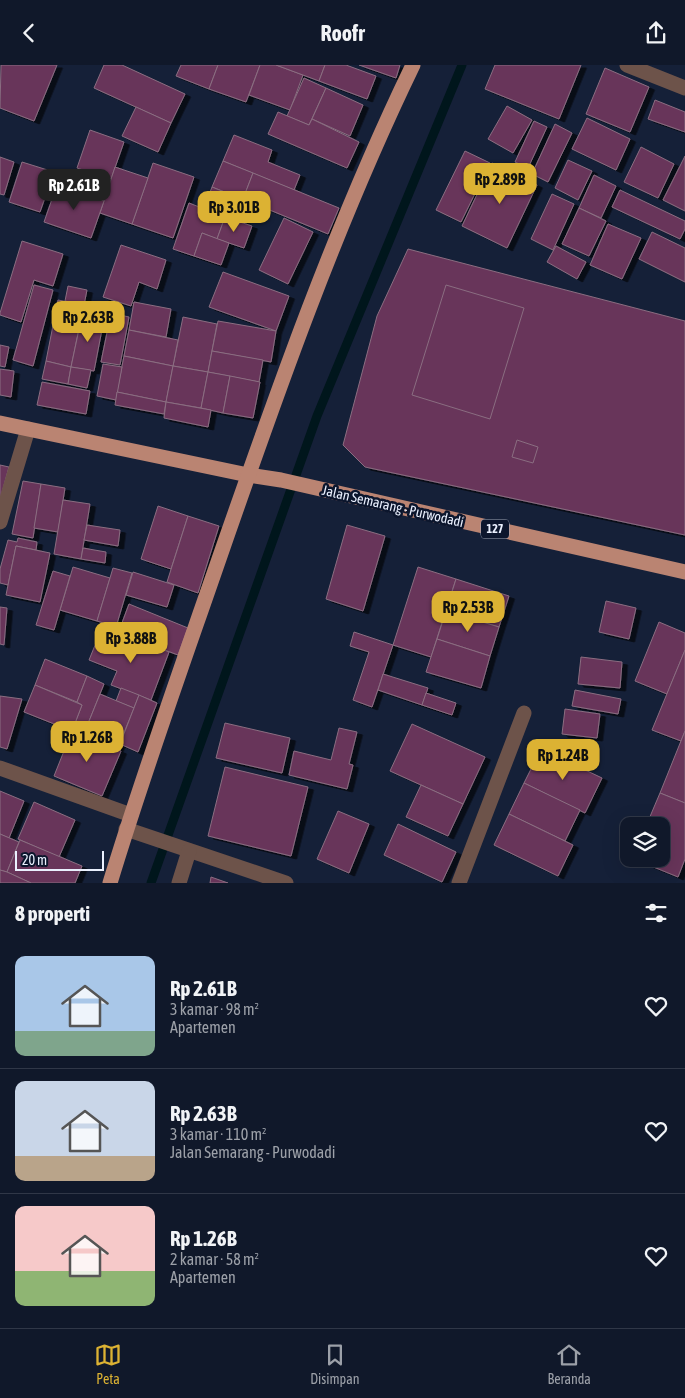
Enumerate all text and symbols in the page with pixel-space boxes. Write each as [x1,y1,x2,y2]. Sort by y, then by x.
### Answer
icon: back [15,19,43,47]
icon: share [642,19,670,47]
text: Roofr [320,20,365,46]
pin: Rp 2.89B [448,163,552,205]
pin: Rp 2.61B [22,169,126,211]
text: Rp 2.89B [475,170,525,188]
text: Rp 2.61B [49,176,99,194]
pin: Rp 3.01B [182,191,286,233]
text: Rp 3.01B [209,198,259,216]
pin: Rp 2.63B [36,301,140,343]
text: Rp 2.63B [63,308,113,326]
street label: Jalan Semarang - Purwodadi [321,482,465,530]
road number: 127 [481,519,509,539]
pin: Rp 2.53B [416,591,520,633]
text: Rp 2.53B [443,598,493,616]
pin: Rp 3.88B [79,621,183,664]
text: Rp 3.88B [106,629,156,647]
pin: Rp 1.26B [35,721,139,763]
text: Rp 1.26B [62,728,112,746]
pin: Rp 1.24B [511,739,615,781]
text: Rp 1.24B [538,746,588,764]
map controls [620,817,670,867]
button: layers [620,817,670,867]
scale bar [15,848,104,871]
text: 20 m [22,852,47,868]
icon: filters [642,899,670,927]
text: 8 properti [15,901,90,925]
icon: home [55,976,115,1036]
text: Rp 2.61B [170,976,237,1000]
icon: heart [642,992,670,1020]
text: 3 kamar · 98 m² [170,1000,259,1018]
text: Apartemen [170,1018,236,1036]
icon: home [55,1101,115,1161]
text: Rp 2.63B [170,1101,237,1125]
icon: heart [642,1117,670,1145]
text: 3 kamar · 110 m² [170,1125,266,1143]
text: Jalan Semarang - Purwodadi [170,1143,336,1161]
icon: home [55,1226,115,1286]
text: Rp 1.26B [170,1226,237,1250]
icon: heart [642,1242,670,1270]
text: 2 kamar · 58 m² [170,1250,259,1268]
text: Apartemen [170,1268,236,1286]
tab: Peta [94,1341,122,1387]
tab: Disimpan [310,1341,359,1387]
tab: Beranda [548,1341,591,1387]

